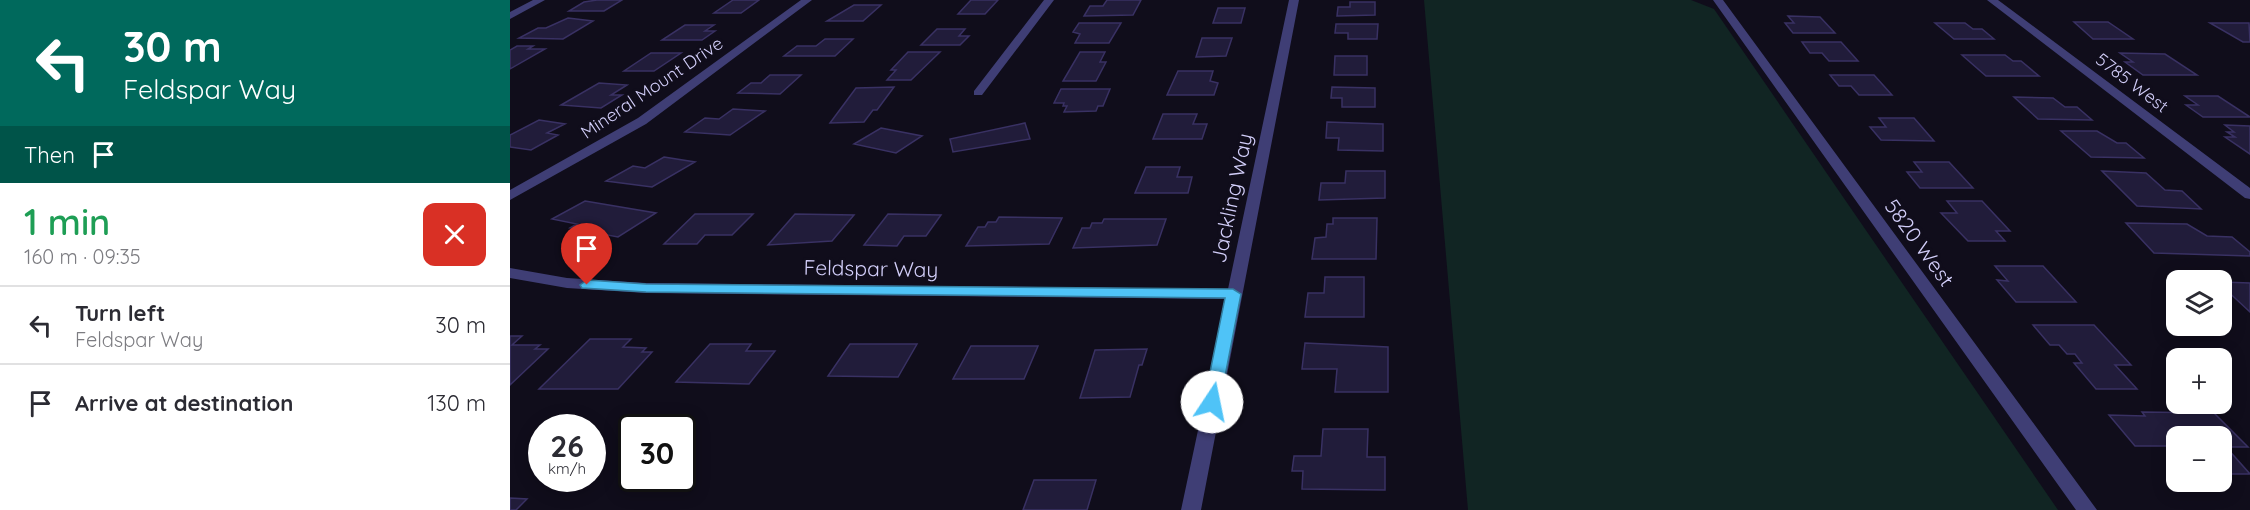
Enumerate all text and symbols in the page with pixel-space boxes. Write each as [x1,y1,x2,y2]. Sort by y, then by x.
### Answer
text: 30 m [123,20,222,73]
icon: left [24,24,102,102]
street label: Mineral Mount Drive [576,31,727,144]
street label: 5785 West [2091,48,2173,117]
text: Feldspar Way [123,72,296,106]
street label: Jackling Way [1205,131,1257,265]
icon: arrive [87,138,120,171]
text: Then [24,141,75,169]
street label: 5820 West [1879,194,1960,291]
text: 1 min [24,199,110,244]
button: close [423,203,486,266]
pin [561,223,612,285]
icon: arrive [570,232,603,265]
text: 160 m · 09:35 [24,244,141,269]
street label: Feldspar Way [803,254,939,282]
map controls [2166,270,2232,492]
button: layers [2166,270,2232,336]
text: Turn left [75,299,165,327]
icon: left [24,309,57,342]
text: 30 m [435,311,486,339]
text: Feldspar Way [75,327,203,352]
button: + [2166,348,2232,414]
position arrow [1180,370,1244,434]
icon: arrive [24,387,57,420]
text: Arrive at destination [75,389,293,417]
text: 130 m [427,389,486,417]
speed limit sign: 30 [618,414,696,492]
button: − [2166,426,2232,492]
text: 26 [550,427,584,465]
text: km/h [548,459,586,478]

